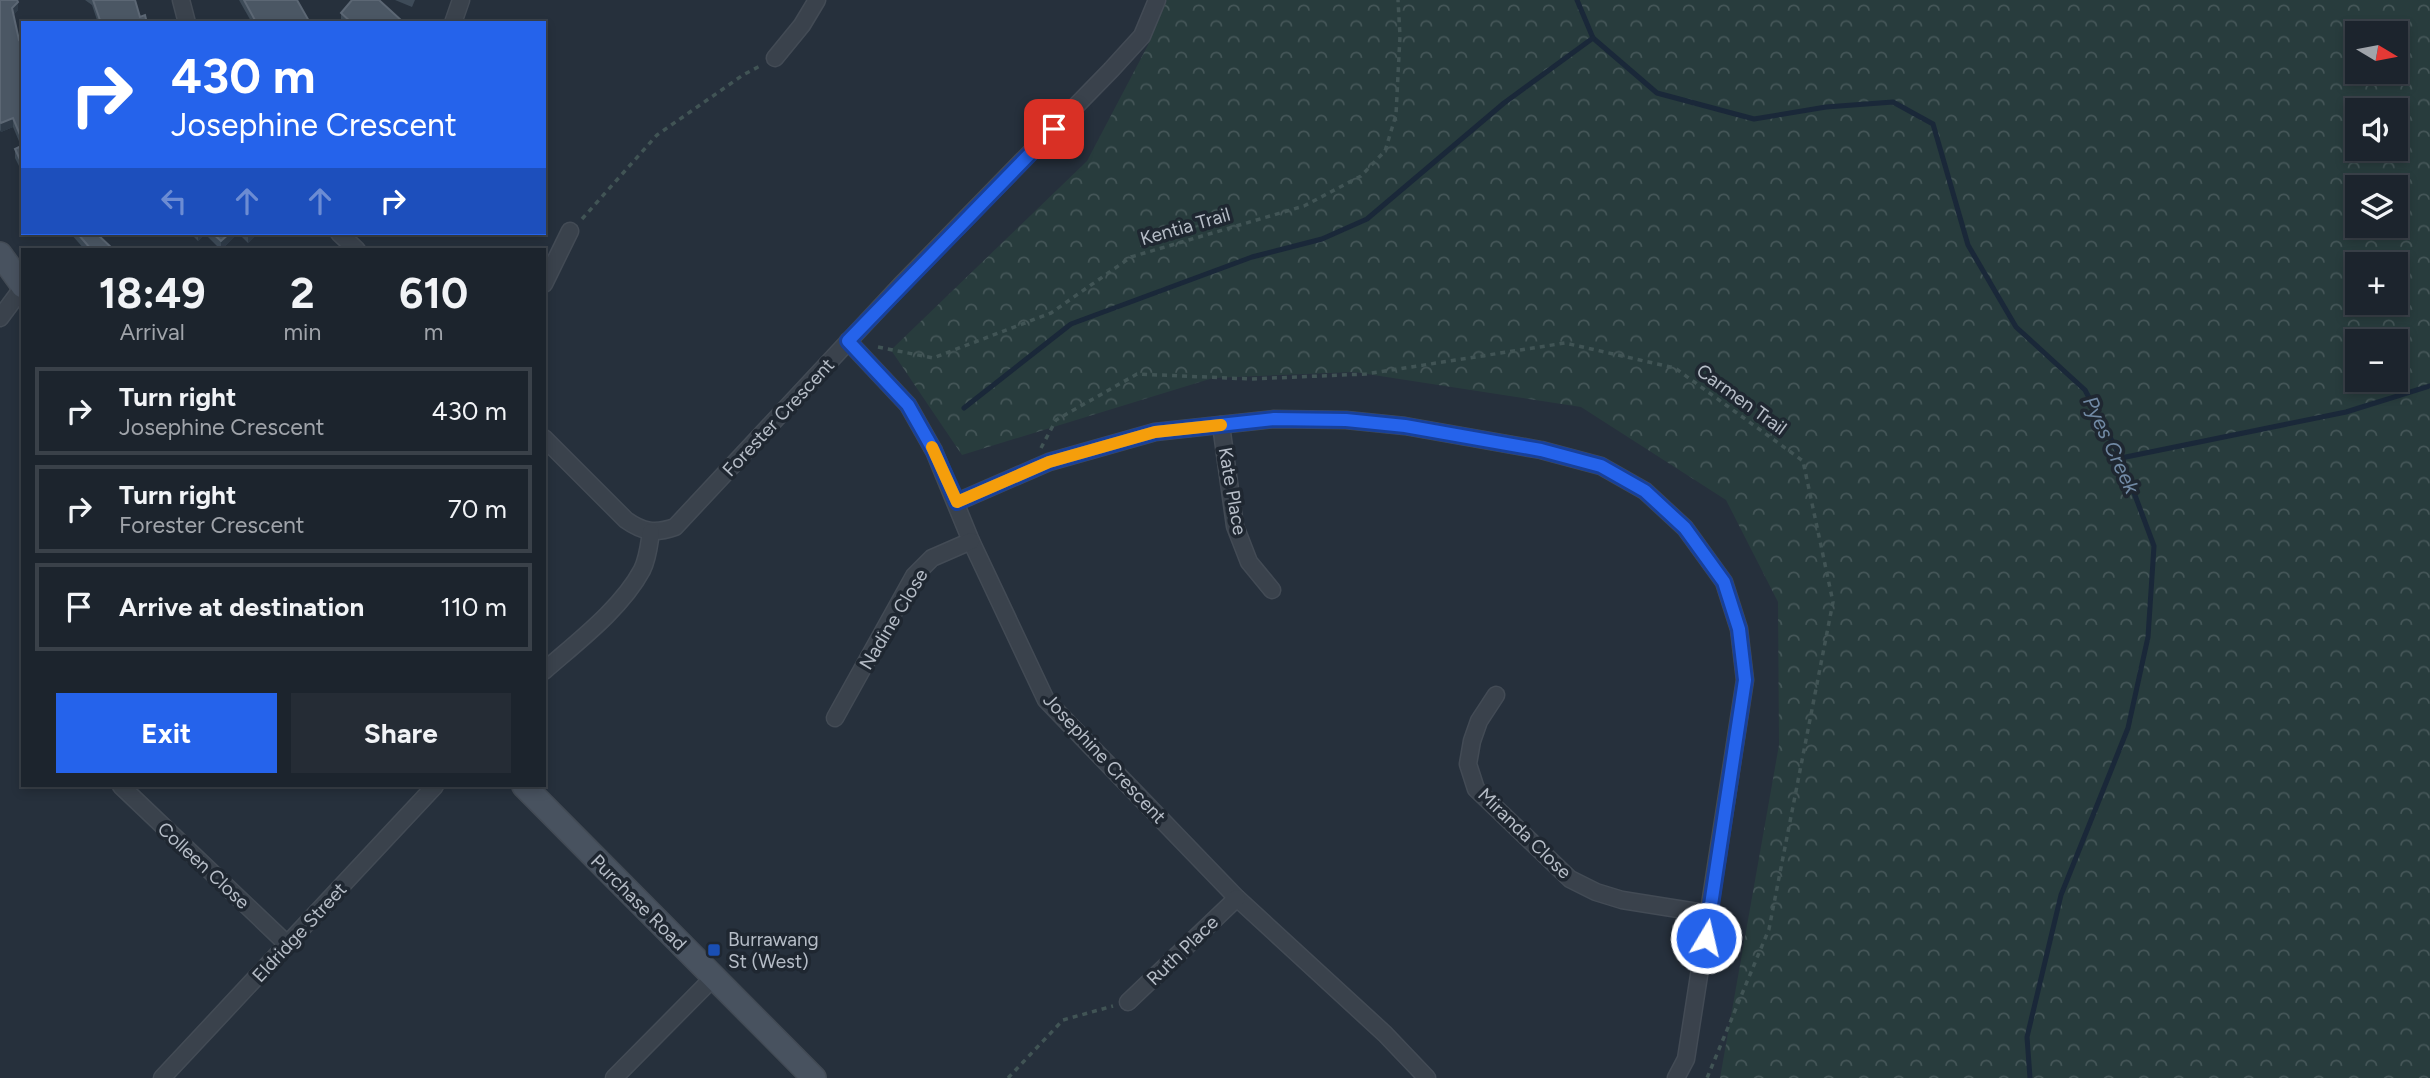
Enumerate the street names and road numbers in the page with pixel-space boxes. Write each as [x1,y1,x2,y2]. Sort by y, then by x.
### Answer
street label: Kentia Trail [1137,203,1233,250]
street label: Forester Crescent [718,353,839,481]
street label: Carmen Trail [1692,359,1791,440]
street label: Kate Place [1213,445,1252,537]
street label: Nadine Close [854,565,933,674]
street label: Josephine Crescent [1038,688,1171,828]
street label: Miranda Close [1473,783,1576,884]
street label: Colleen Close [153,817,254,914]
street label: Purchase Road [586,850,691,955]
street label: Eldridge Street [247,878,351,987]
street label: Ruth Place [1142,911,1223,990]

